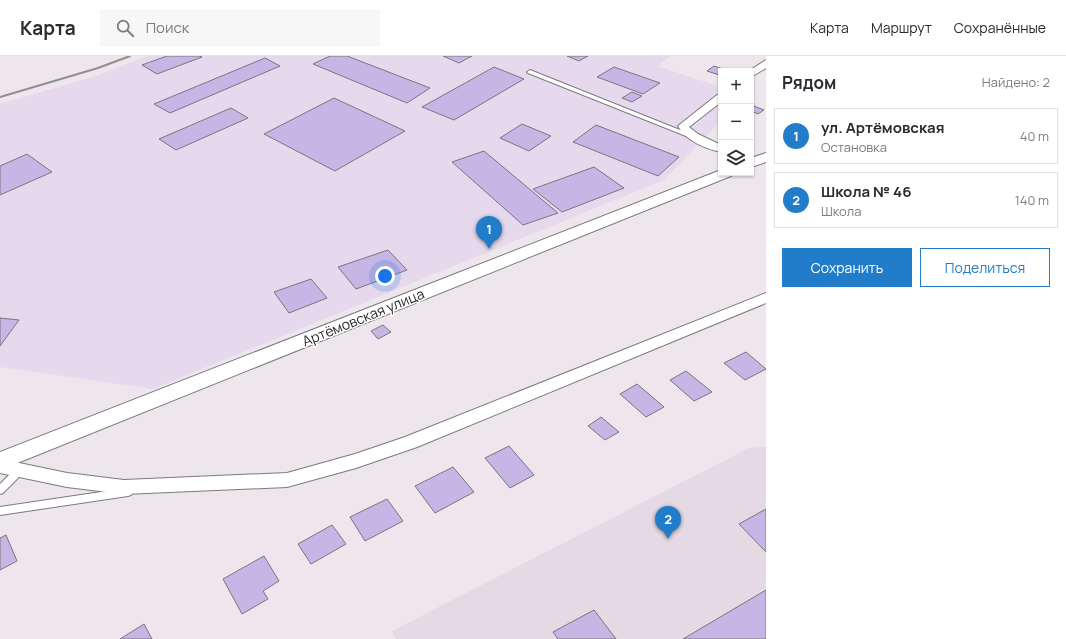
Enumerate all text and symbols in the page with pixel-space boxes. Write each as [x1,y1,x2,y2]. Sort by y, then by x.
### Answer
search box [100,10,380,46]
text: Карта [20,15,76,41]
icon: search [114,17,136,39]
text: Поиск [146,17,189,38]
text: Карта [810,18,849,37]
text: Маршрут [871,18,932,37]
text: Сохранённые [954,18,1046,37]
map controls [718,68,754,176]
button: + [718,68,754,104]
text: Рядом [782,71,836,94]
text: Найдено: 2 [982,73,1050,91]
button: − [718,104,754,140]
text: ул. Артёмовская [821,117,944,138]
text: 1 [793,127,799,145]
text: 40 m [1020,127,1049,145]
text: Остановка [821,138,887,156]
button: layers [718,140,754,176]
text: Школа № 46 [821,181,912,202]
text: 2 [792,191,800,209]
text: 140 m [1015,191,1049,209]
text: Школа [821,202,862,220]
pin: 1 [476,216,502,249]
button: Сохранить [782,248,912,287]
button: Поделиться [920,248,1050,287]
your location [375,266,395,286]
street label: Артёмовская улица [299,284,427,350]
pin: 2 [655,506,681,539]

